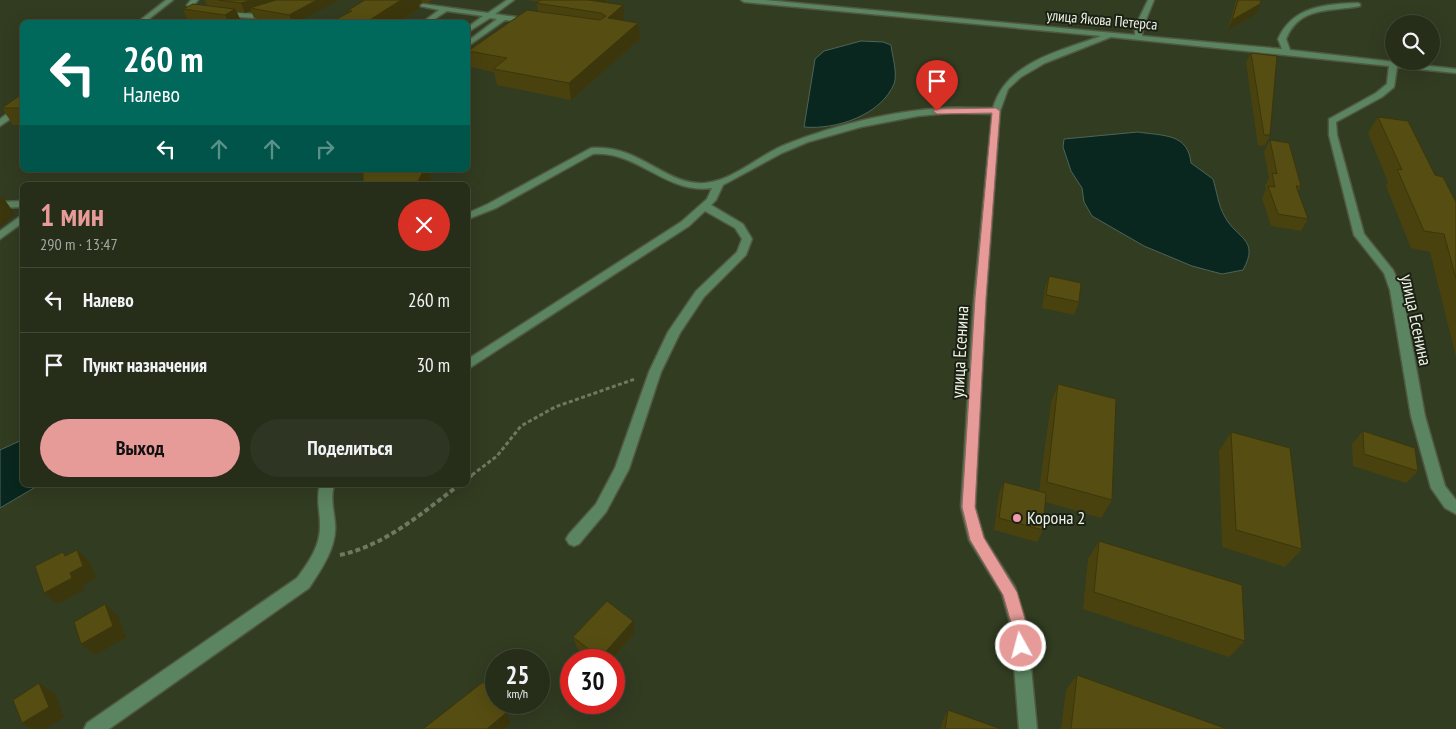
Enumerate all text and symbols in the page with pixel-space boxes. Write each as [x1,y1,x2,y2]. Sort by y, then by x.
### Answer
street label: улица Якова Петерса [1046,5,1158,34]
map controls [1385,15,1440,70]
button: search [1385,15,1440,70]
text: 260 m [123,36,204,82]
icon: left [40,40,105,105]
pin [916,60,958,111]
icon: arrive [923,67,951,95]
text: Налево [123,80,180,108]
icon: left [152,135,180,163]
icon: ahead [205,135,233,163]
icon: ahead [258,135,286,163]
icon: right [311,135,339,163]
text: 1 мин [40,195,104,234]
button: close [398,199,450,251]
text: 290 m · 13:47 [40,234,118,254]
street label: улица Есенина [1396,272,1437,368]
icon: left [40,286,68,314]
text: Налево [83,288,134,312]
text: 260 m [408,288,450,312]
street label: улица Есенина [946,305,973,399]
icon: arrive [40,351,68,379]
text: Пункт назначения [83,353,207,377]
text: 30 m [417,353,450,377]
button: Выход [40,419,240,477]
button: Поделиться [250,419,450,477]
place label: Корона 2 [1027,506,1085,529]
marker: Корона 2 [1011,512,1023,524]
position arrow [994,619,1046,671]
speed limit sign: 30 [560,649,625,714]
text: 25 [506,659,529,691]
text: km/h [507,686,528,701]

